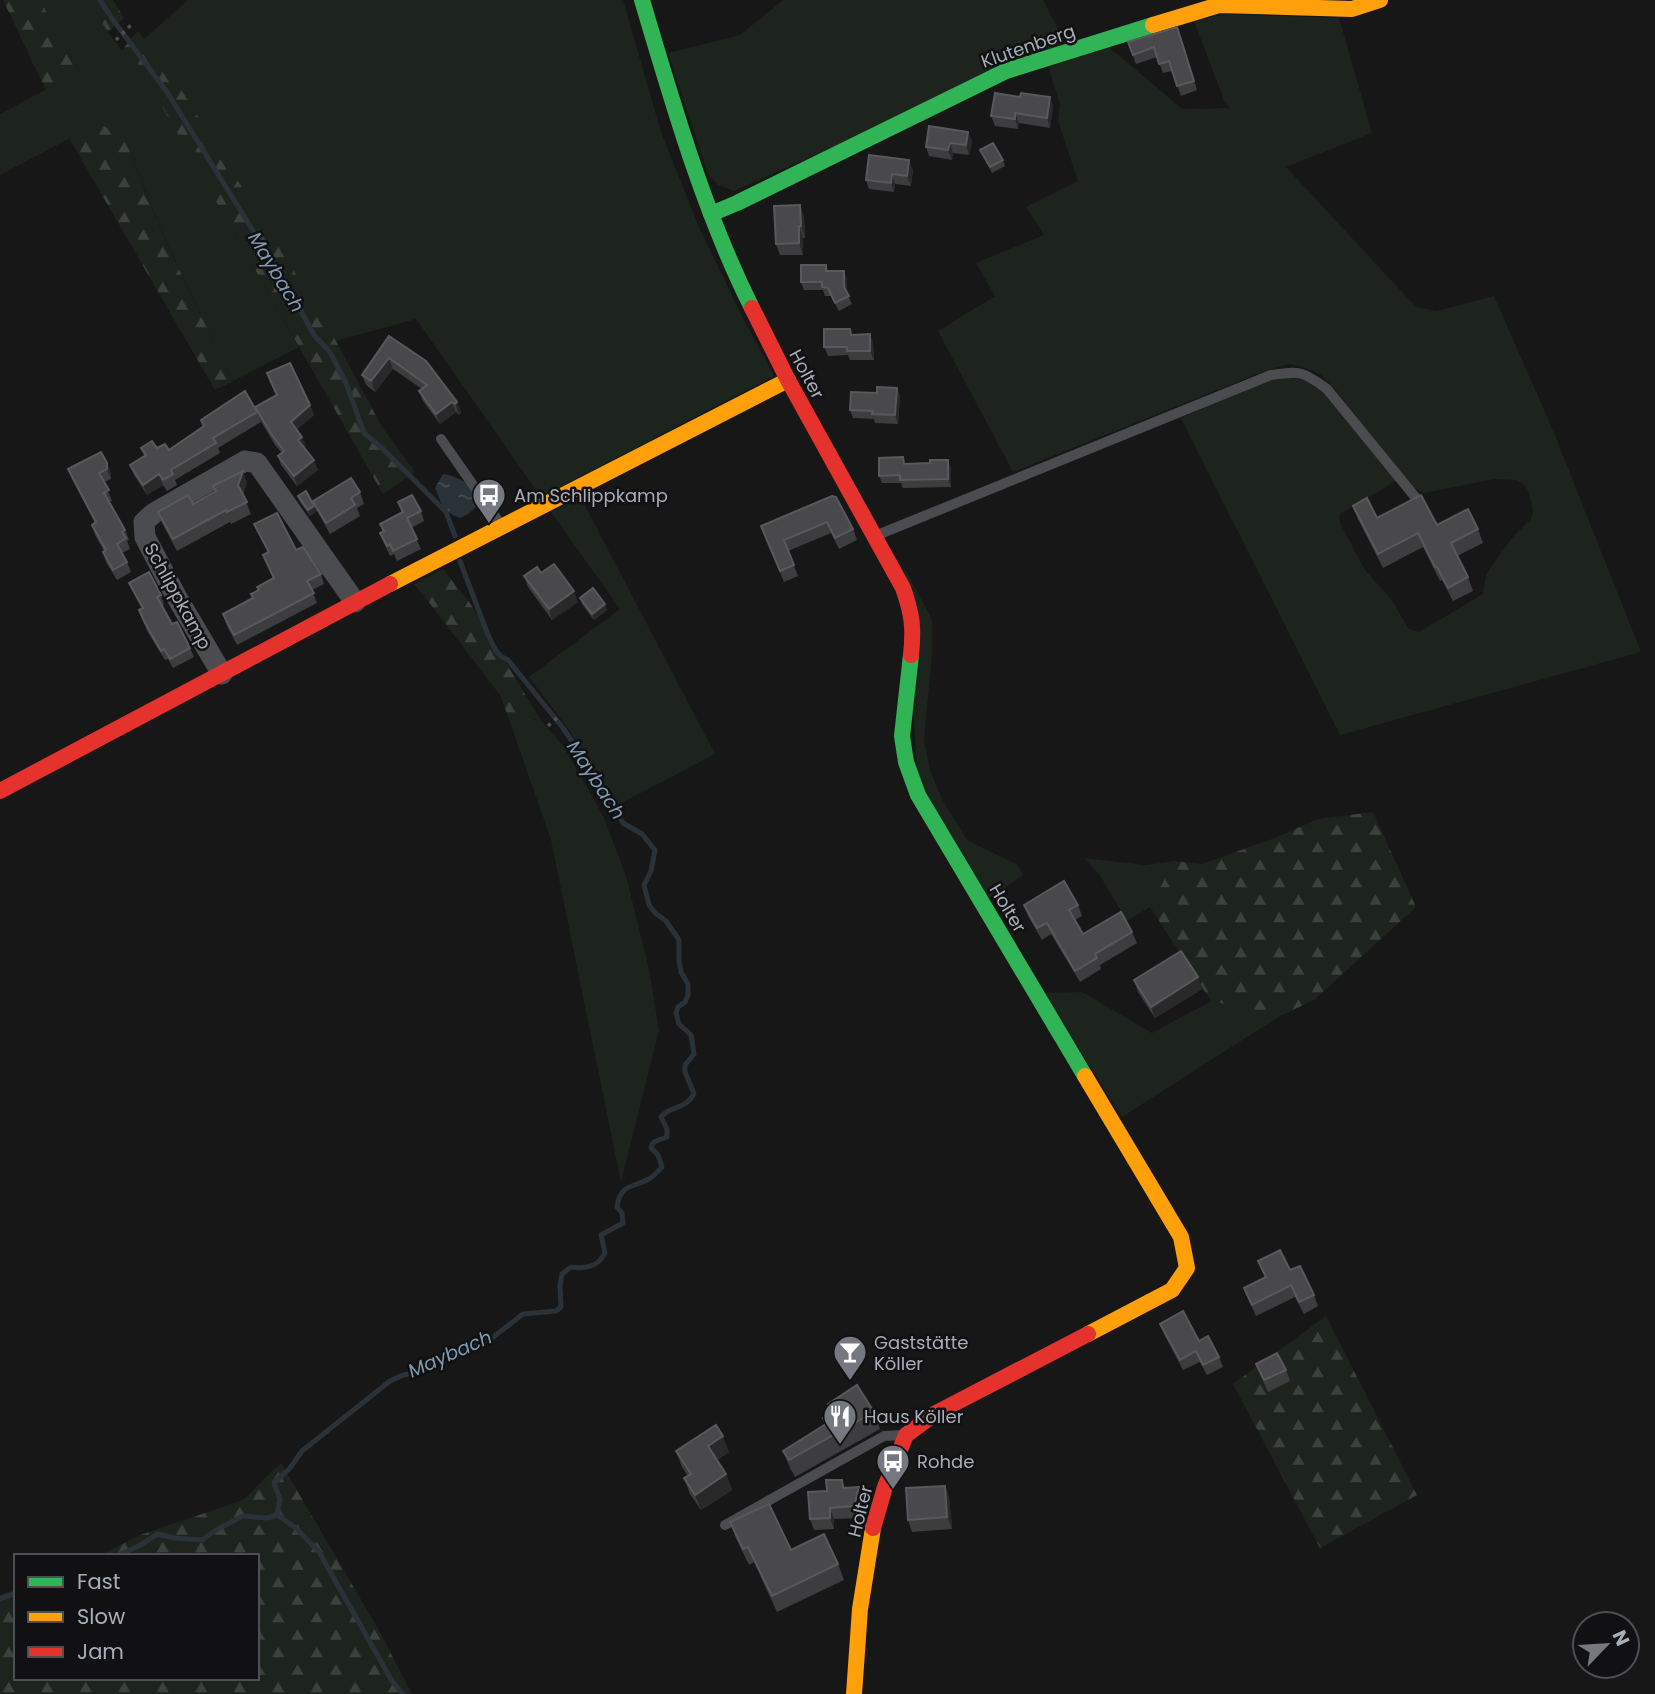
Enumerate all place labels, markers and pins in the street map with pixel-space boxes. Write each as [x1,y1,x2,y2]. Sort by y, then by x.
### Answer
bus stop icon: Am Schlippkamp [470,476,508,525]
place label: Am Schlippkamp [514,483,668,508]
place label: Gaststätte Köller [874,1330,969,1376]
bar icon: Gaststätte Köller [831,1333,869,1382]
restaurant icon: Haus Köller [821,1397,859,1446]
place label: Haus Köller [864,1404,964,1429]
bus stop icon: Rohde [874,1442,912,1491]
place label: Rohde [917,1449,974,1474]

